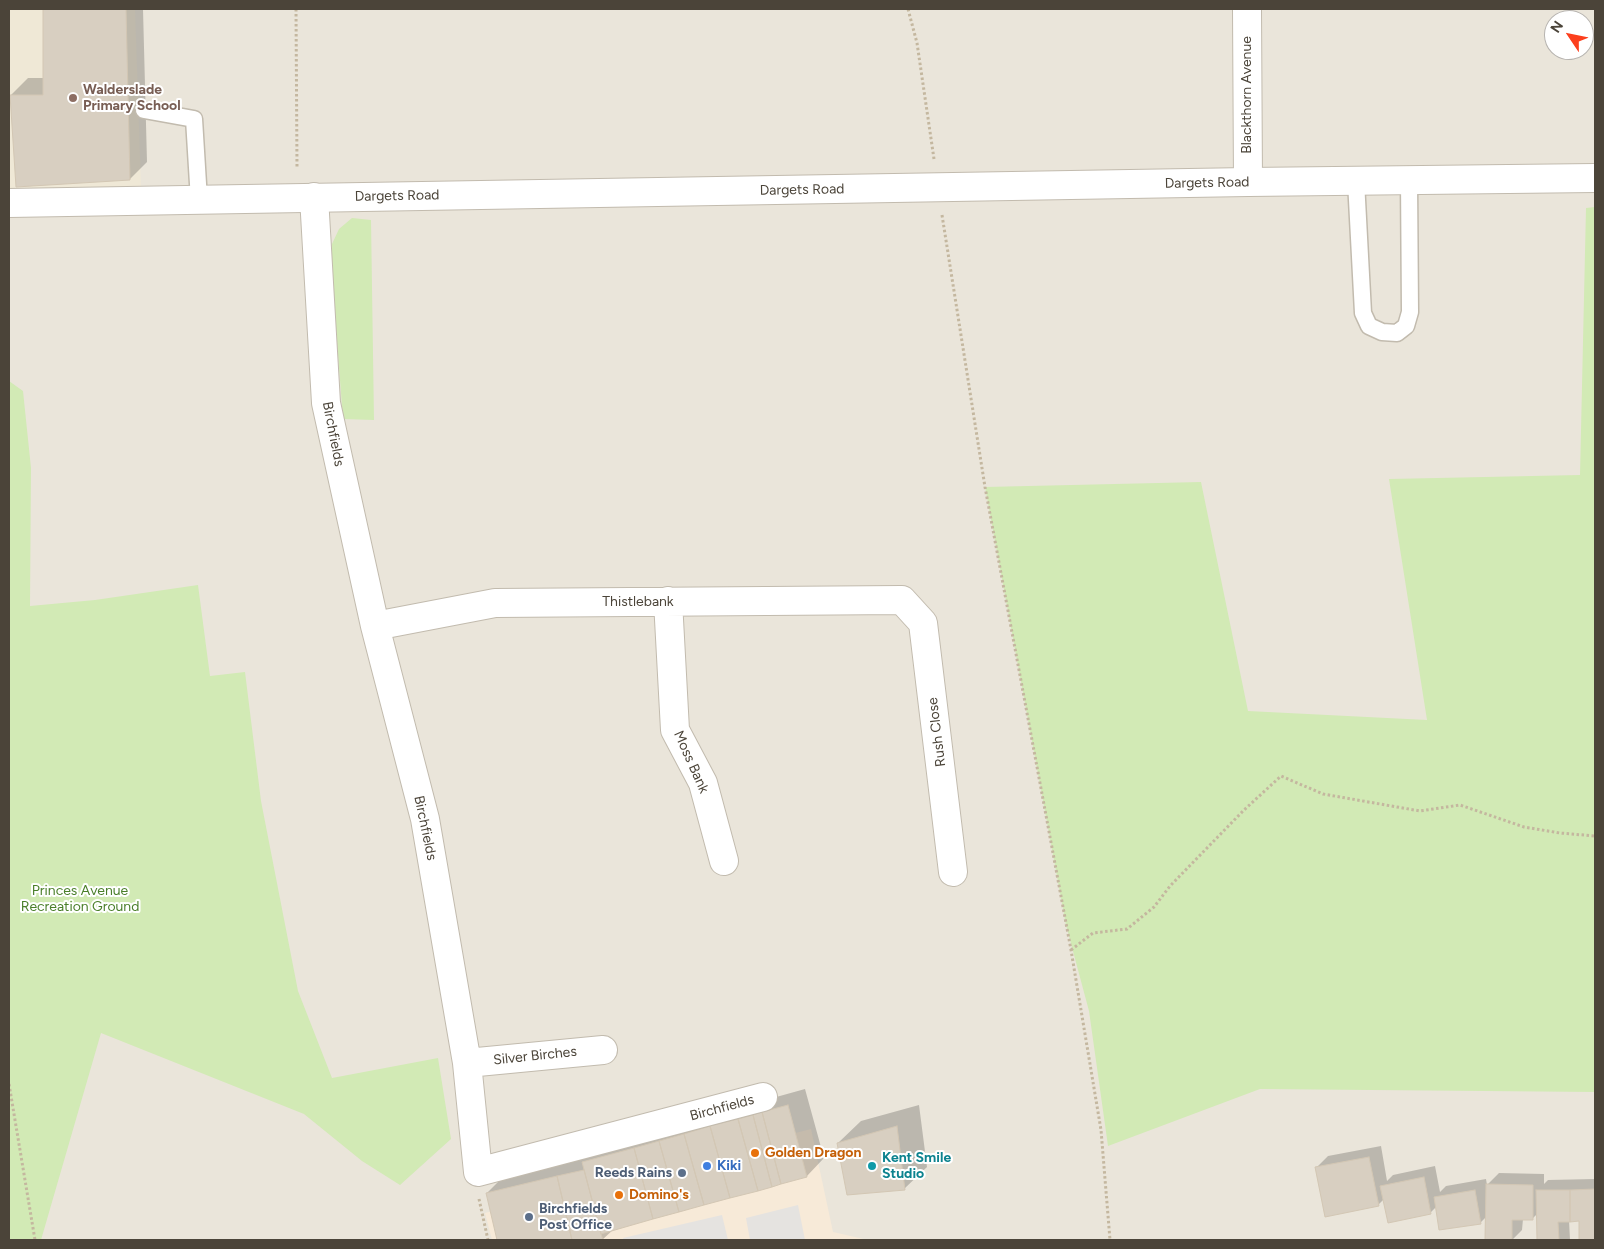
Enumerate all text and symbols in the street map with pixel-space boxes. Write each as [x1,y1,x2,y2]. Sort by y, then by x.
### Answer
north arrow [1544,10,1594,60]
text: N [1547,18,1567,36]
street label: Blackthorn Avenue [1239,36,1255,154]
place label: Walderslade Primary School [83,82,181,114]
marker: Walderslade Primary School [67,92,79,104]
street label: Dargets Road [1164,174,1250,192]
street label: Dargets Road [759,181,845,199]
street label: Dargets Road [354,187,440,205]
street label: Birchfields [318,400,348,468]
street label: Thistlebank [602,594,674,610]
street label: Rush Close [924,696,950,768]
street label: Moss Bank [670,728,712,796]
street label: Birchfields [410,794,440,862]
park label: Princes Avenue Recreation Ground [21,883,139,916]
street label: Silver Birches [492,1043,578,1069]
street label: Birchfields [688,1091,756,1125]
place label: Golden Dragon [765,1145,861,1161]
marker: Golden Dragon [749,1147,761,1159]
place label: Kent Smile Studio [882,1150,951,1182]
place label: Kiki [717,1158,741,1174]
marker: Kiki [701,1160,713,1172]
marker: Kent Smile Studio [866,1160,878,1172]
place label: Reeds Rains [595,1165,672,1181]
marker: Reeds Rains [676,1167,688,1179]
place label: Domino's [629,1187,689,1203]
marker: Domino's [613,1189,625,1201]
place label: Birchfields Post Office [539,1201,612,1234]
marker: Birchfields Post Office [523,1211,535,1223]

